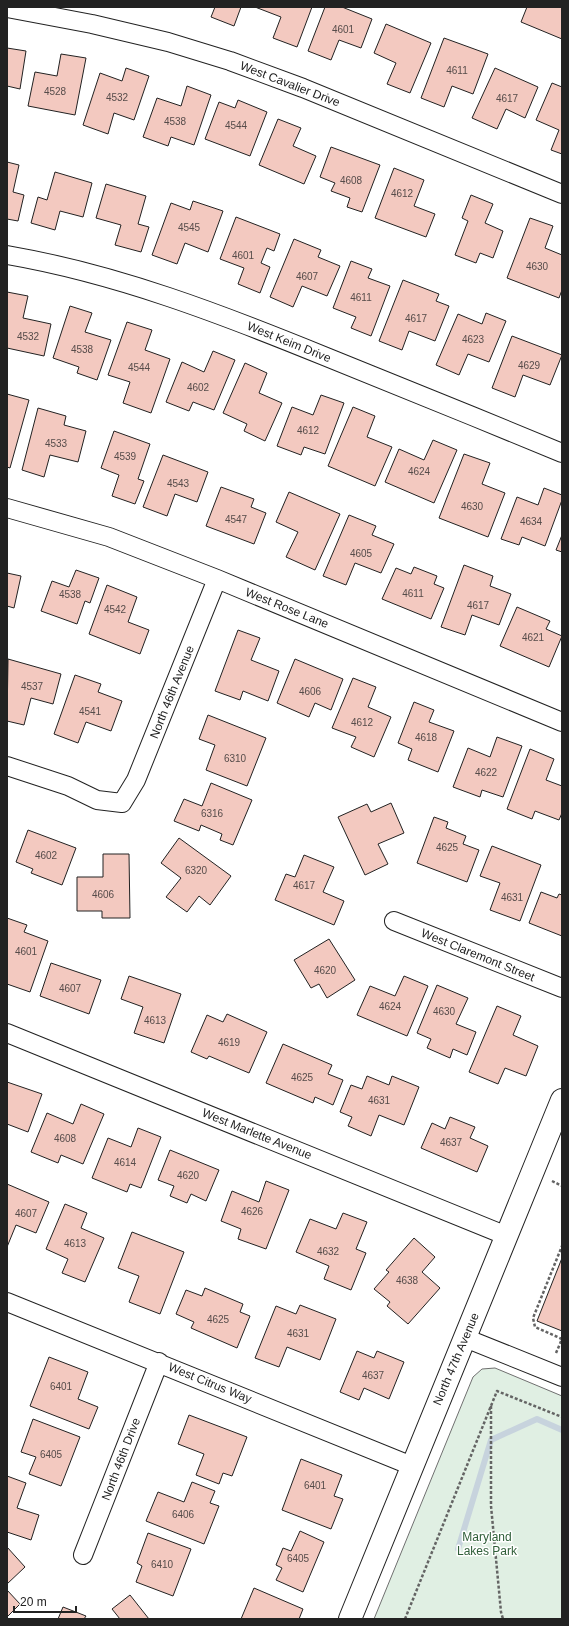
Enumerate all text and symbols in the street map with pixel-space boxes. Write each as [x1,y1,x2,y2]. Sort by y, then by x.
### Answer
house number: 4601 [332,24,355,35]
street label: West Cavalier Drive [238,59,342,110]
house number: 4611 [446,65,468,76]
house number: 4528 [44,86,67,97]
house number: 4532 [106,92,129,103]
house number: 4617 [496,93,519,104]
house number: 4538 [164,116,187,127]
house number: 4544 [225,120,248,131]
house number: 4608 [340,175,363,186]
house number: 4612 [391,188,414,199]
house number: 4545 [178,222,201,233]
house number: 4601 [232,250,255,261]
house number: 4630 [526,261,549,272]
house number: 4607 [296,271,319,282]
house number: 4611 [350,292,372,303]
house number: 4617 [405,313,428,324]
street label: West Keim Drive [245,319,333,365]
house number: 4532 [17,331,40,342]
house number: 4623 [462,334,485,345]
house number: 4538 [71,344,94,355]
house number: 4629 [518,360,541,371]
house number: 4544 [128,362,151,373]
house number: 4602 [187,382,210,393]
house number: 4612 [297,425,320,436]
house number: 4533 [45,438,68,449]
house number: 4539 [114,451,137,462]
house number: 4624 [408,466,431,477]
house number: 4543 [167,478,190,489]
house number: 4630 [461,501,484,512]
house number: 4547 [225,514,248,525]
house number: 4634 [520,516,543,527]
house number: 4605 [350,548,373,559]
street label: West Rose Lane [243,585,331,631]
house number: 4611 [402,588,424,599]
house number: 4538 [59,589,82,600]
house number: 4617 [467,600,490,611]
house number: 4542 [104,604,127,615]
house number: 4621 [522,632,545,643]
street label: North 46th Avenue [147,643,197,741]
house number: 4537 [21,681,44,692]
house number: 4606 [299,686,322,697]
house number: 4541 [79,706,102,717]
house number: 4612 [351,717,374,728]
house number: 4618 [415,732,438,743]
house number: 6310 [224,753,247,764]
house number: 4622 [475,767,498,778]
house number: 6316 [201,808,224,819]
house number: 4625 [436,842,459,853]
house number: 4602 [35,850,58,861]
house number: 6320 [185,865,208,876]
house number: 4617 [293,880,316,891]
house number: 4606 [92,889,115,900]
house number: 4631 [501,892,524,903]
street label: West Claremont Street [419,926,537,984]
house number: 4601 [15,946,38,957]
house number: 4620 [314,965,337,976]
house number: 4607 [59,983,82,994]
house number: 4624 [379,1001,402,1012]
house number: 4630 [433,1006,456,1017]
house number: 4613 [144,1015,167,1026]
house number: 4619 [218,1037,241,1048]
house number: 4625 [291,1072,314,1083]
house number: 4631 [368,1095,391,1106]
street label: West Marlette Avenue [200,1106,314,1163]
house number: 4608 [54,1133,77,1144]
house number: 4637 [440,1137,463,1148]
house number: 4614 [114,1157,137,1168]
house number: 4620 [177,1170,200,1181]
house number: 4626 [241,1206,264,1217]
house number: 4607 [15,1208,38,1219]
house number: 4613 [64,1238,87,1249]
house number: 4632 [317,1246,340,1257]
house number: 4638 [396,1275,419,1286]
street label: North 47th Avenue [430,1310,482,1407]
house number: 4625 [207,1314,230,1325]
house number: 4631 [287,1328,310,1339]
street label: West Citrus Way [166,1360,254,1406]
house number: 4637 [362,1370,385,1381]
house number: 6401 [50,1381,73,1392]
street label: North 46th Drive [99,1415,143,1502]
house number: 6405 [40,1449,63,1460]
house number: 6401 [304,1480,327,1491]
house number: 6406 [172,1509,195,1520]
park label: Maryland Lakes Park [457,1530,518,1558]
house number: 6405 [287,1553,310,1564]
house number: 6410 [151,1559,174,1570]
scale bar [14,1588,76,1614]
text: 20 m [20,1595,47,1609]

